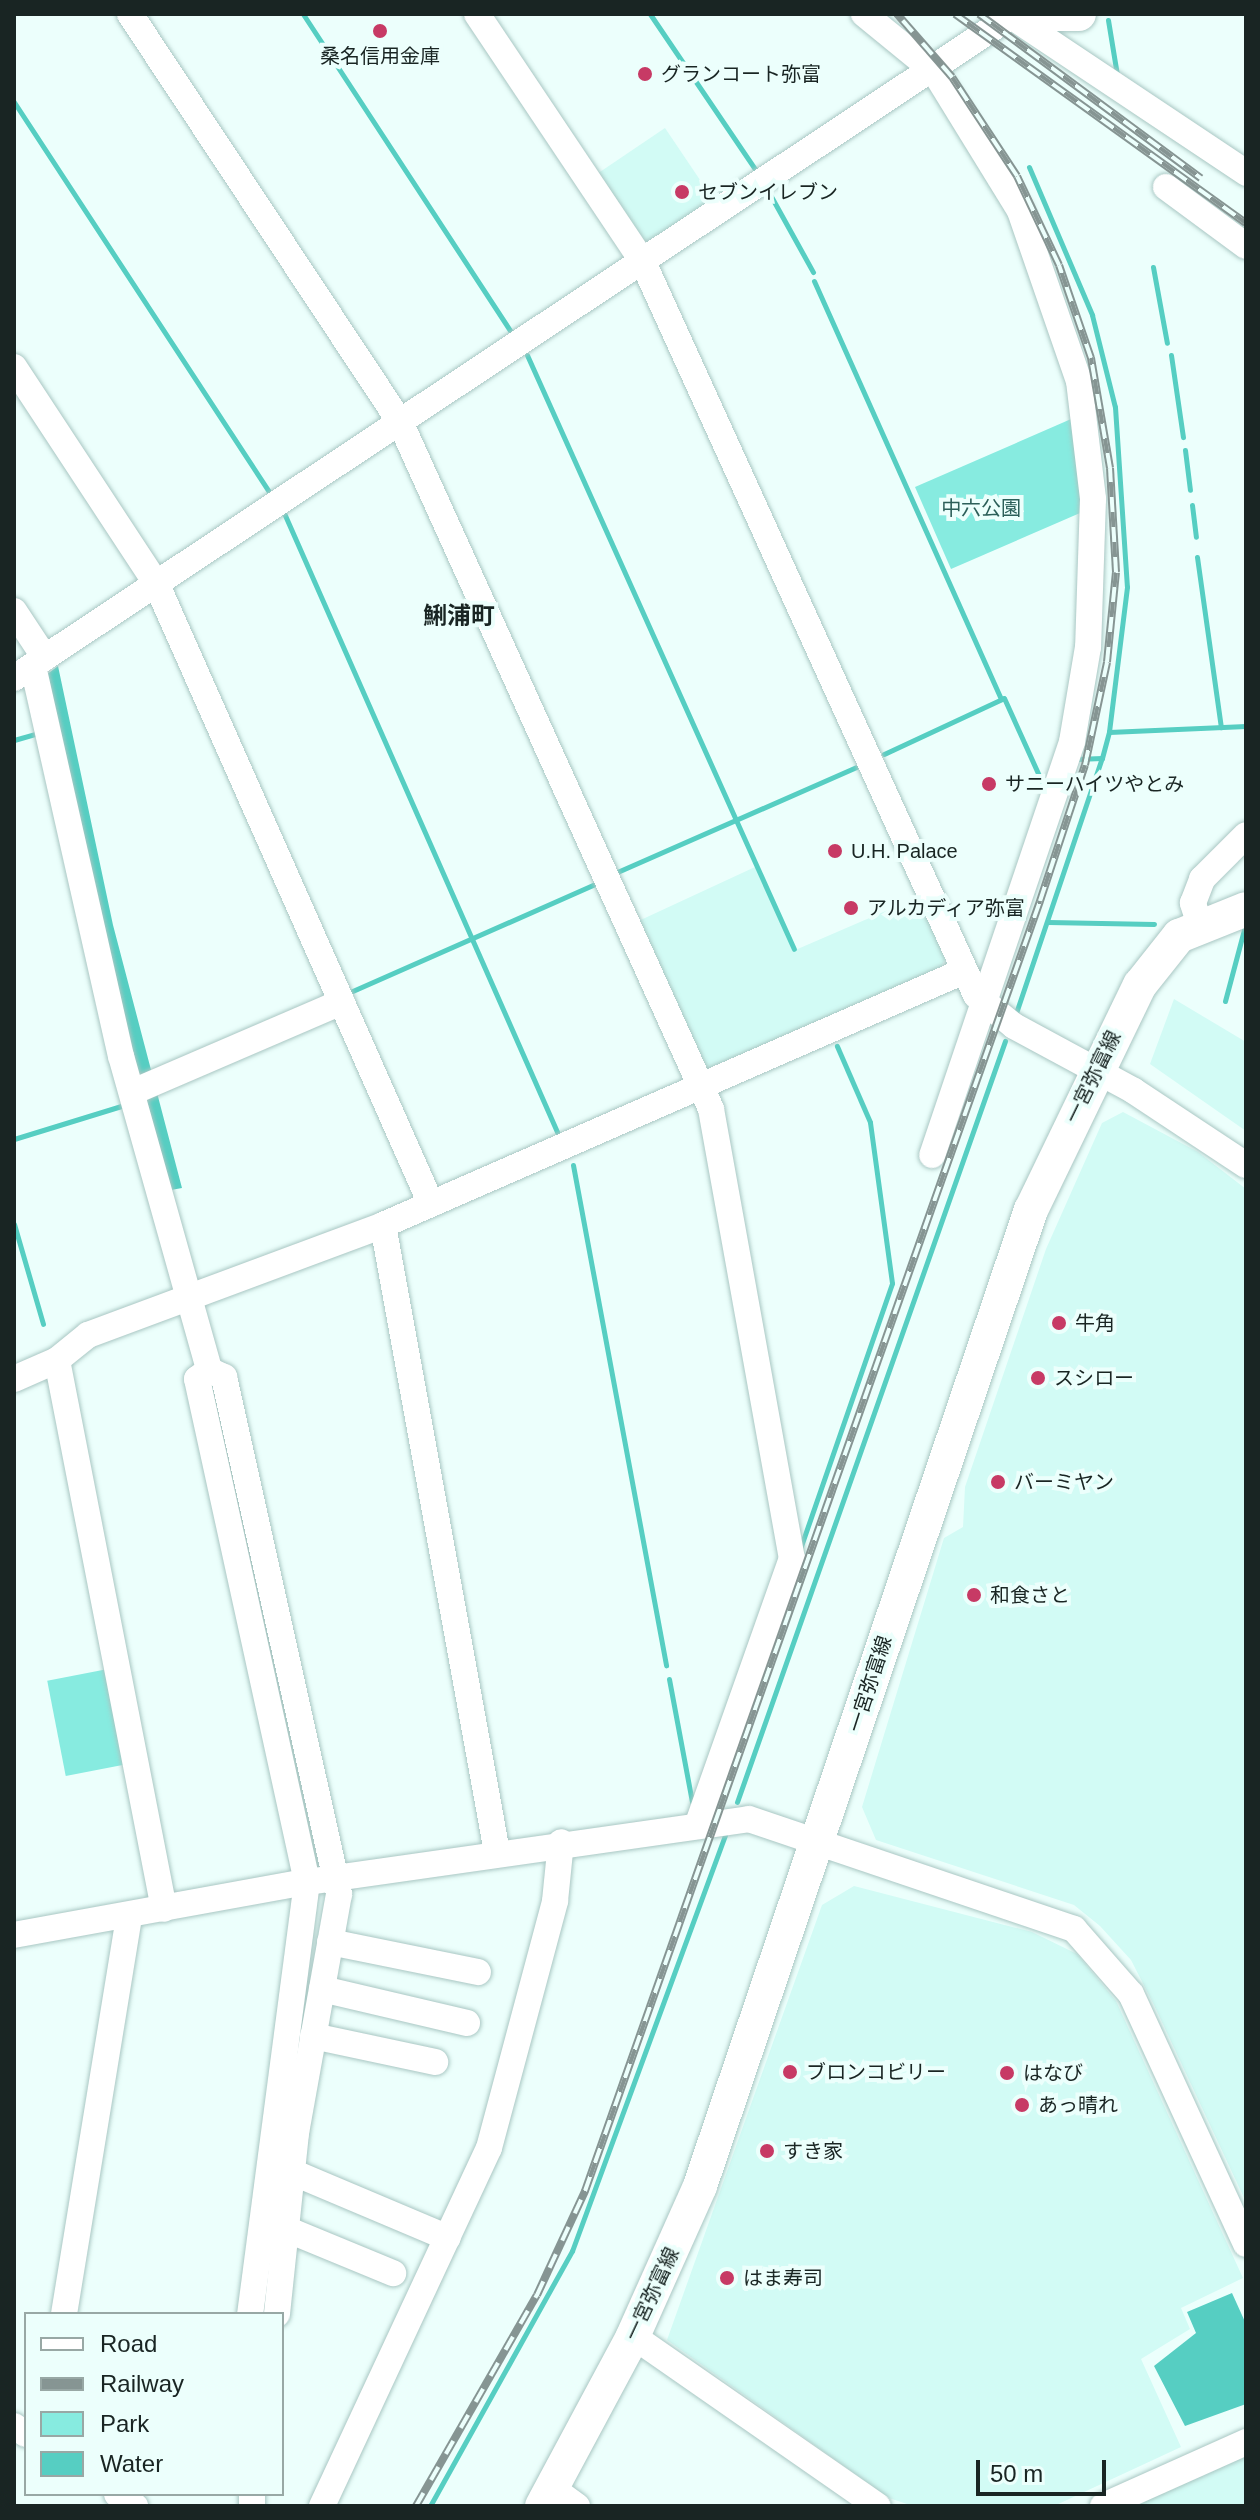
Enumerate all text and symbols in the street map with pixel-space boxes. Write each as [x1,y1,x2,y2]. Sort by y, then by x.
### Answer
marker: 桑名信用金庫 [371,22,389,40]
place label: 桑名信用金庫 [320,44,440,68]
place label: グランコート弥富 [661,62,821,86]
marker: グランコート弥富 [636,65,654,83]
place label: セブンイレブン [698,180,838,204]
marker: セブンイレブン [673,183,691,201]
park label: 中六公園 [941,496,1021,520]
district label: 鯏浦町 [423,602,495,630]
place label: サニーハイツやとみ [1005,772,1185,796]
marker: サニーハイツやとみ [980,775,998,793]
place label: U.H. Palace [851,839,958,863]
marker: U.H. Palace [826,842,844,860]
place label: アルカディア弥富 [867,896,1027,920]
marker: アルカディア弥富 [842,899,860,917]
street label: 一宮弥富線 [1060,1027,1126,1127]
place label: 牛角 [1075,1311,1115,1335]
marker: 牛角 [1050,1314,1068,1332]
place label: スシロー [1054,1366,1134,1390]
marker: スシロー [1029,1369,1047,1387]
place label: バーミヤン [1014,1470,1114,1494]
marker: バーミヤン [989,1473,1007,1491]
place label: 和食さと [990,1583,1070,1607]
marker: 和食さと [965,1586,983,1604]
street label: 一宮弥富線 [843,1633,897,1735]
place label: ブロンコビリー [806,2060,946,2084]
place label: はなび [1023,2061,1083,2085]
marker: ブロンコビリー [781,2063,799,2081]
marker: はなび [998,2064,1016,2082]
place label: あっ晴れ [1038,2093,1118,2117]
marker: あっ晴れ [1013,2096,1031,2114]
place label: すき家 [783,2139,843,2163]
marker: すき家 [758,2142,776,2160]
street label: 一宮弥富線 [620,2244,684,2344]
place label: はま寿司 [743,2266,823,2290]
marker: はま寿司 [718,2269,736,2287]
legend [24,2312,284,2496]
text: Road [100,2330,157,2357]
text: Railway [100,2370,184,2397]
text: Park [100,2410,149,2437]
scale bar [980,2444,1110,2494]
text: Water [100,2450,163,2477]
text: 50 m [990,2460,1043,2487]

